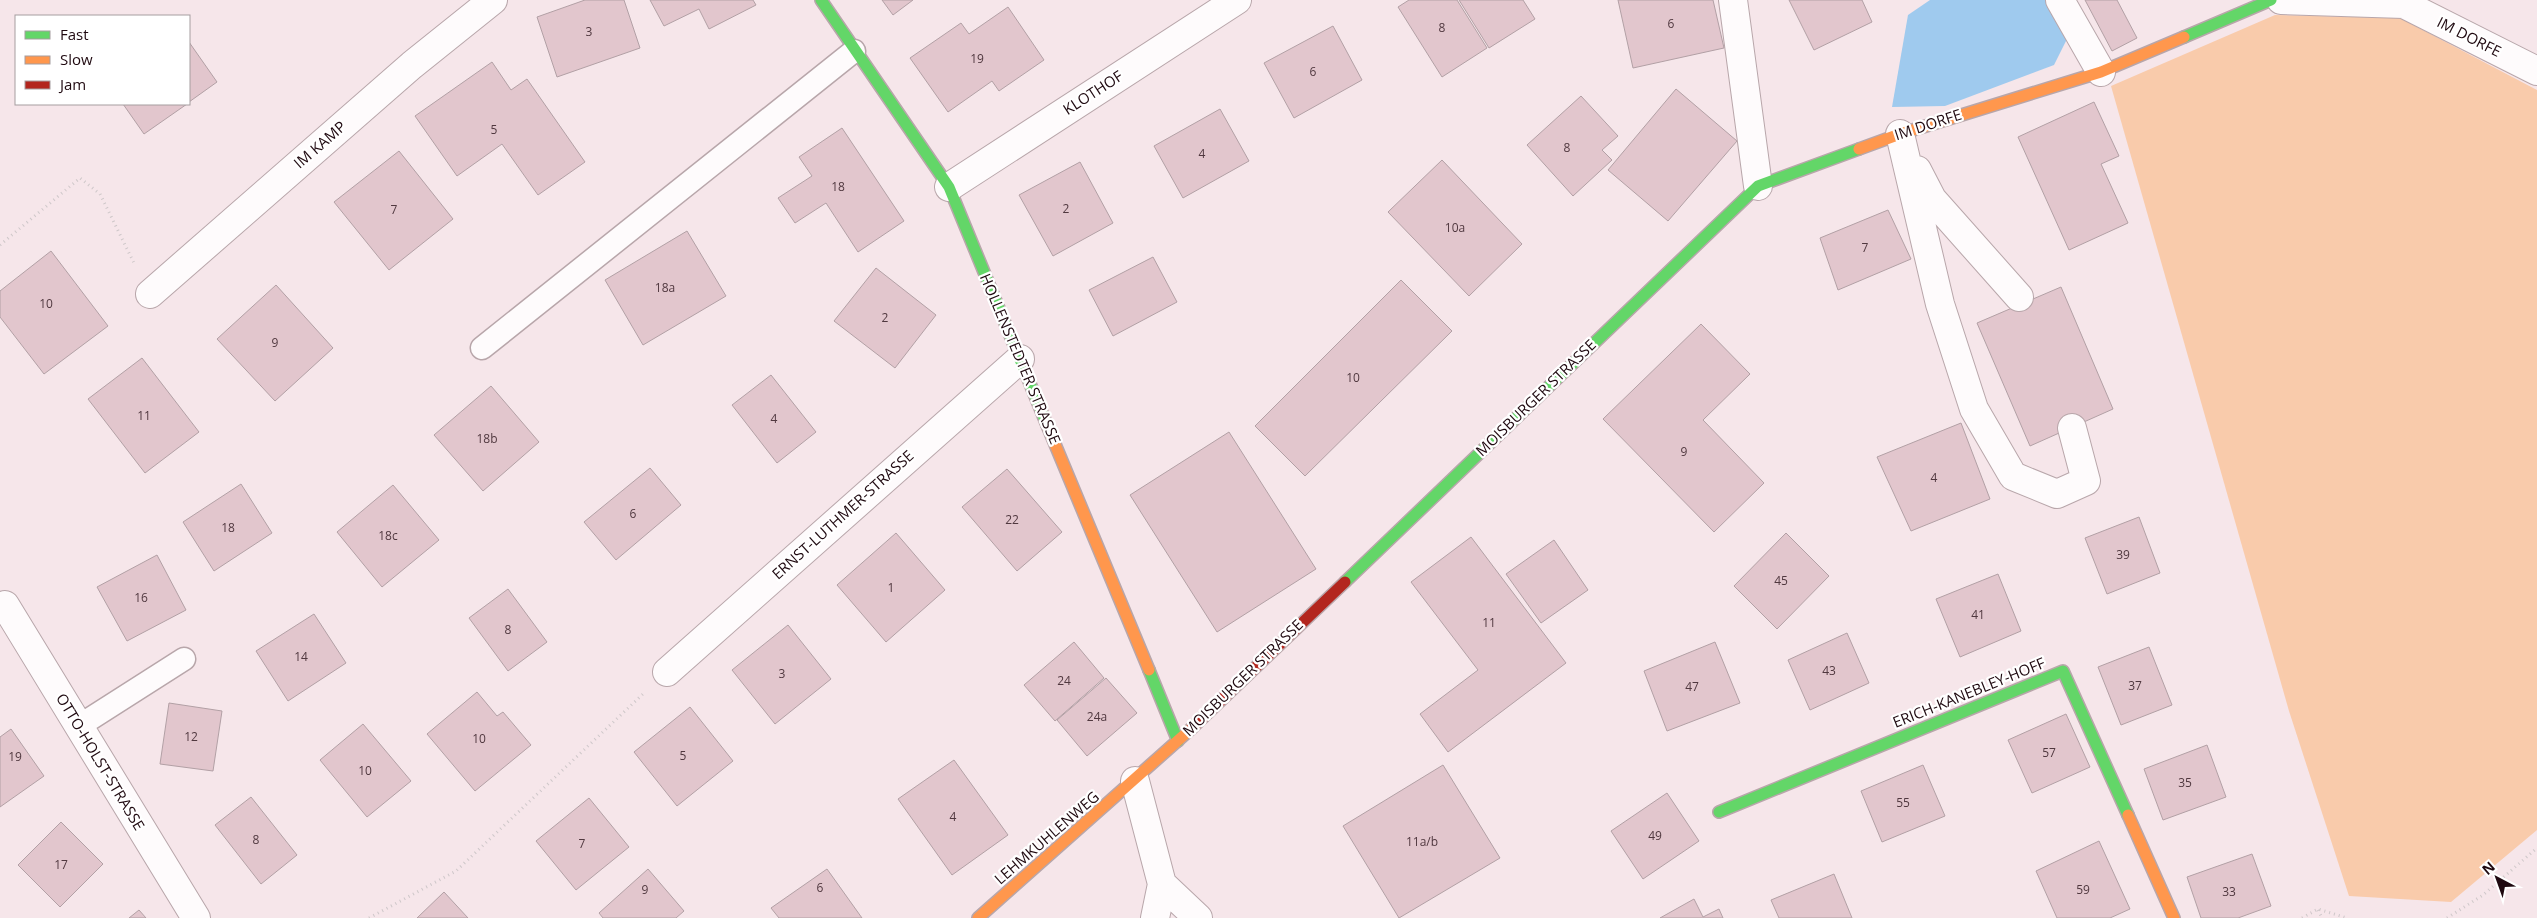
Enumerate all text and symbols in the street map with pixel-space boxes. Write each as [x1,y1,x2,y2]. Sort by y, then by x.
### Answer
street label: IM DORFE [2434,11,2505,61]
legend [15,15,190,105]
house number: 6 [1668,15,1675,32]
house number: 8 [1439,19,1446,36]
house number: 3 [586,23,593,40]
text: Fast [60,24,89,44]
text: Slow [60,49,93,69]
house number: 19 [970,50,984,67]
house number: 6 [1310,63,1317,80]
street label: KLOTHOF [1059,65,1126,119]
text: Jam [58,74,86,94]
street label: IM DORFE [1892,104,1964,144]
street label: IM KAMP [289,116,350,172]
house number: 5 [491,121,498,138]
house number: 8 [1564,139,1571,156]
house number: 4 [1199,145,1206,162]
house number: 18 [831,178,845,195]
house number: 2 [1063,200,1070,217]
house number: 7 [391,201,398,218]
house number: 10a [1445,219,1465,236]
house number: 7 [1862,239,1869,256]
street label: HOLLENSTEDTER STRASSE [976,270,1066,447]
house number: 18a [655,279,675,296]
house number: 10 [39,295,53,312]
house number: 2 [882,309,889,326]
house number: 9 [272,334,279,351]
street label: MOISBURGER STRASSE [1471,335,1600,460]
house number: 10 [1346,369,1360,386]
house number: 11 [137,407,151,424]
house number: 4 [771,410,778,427]
house number: 18b [476,430,498,447]
house number: 9 [1681,443,1688,460]
street label: ERNST-LUTHMER-STRASSE [767,445,917,583]
house number: 4 [1931,469,1938,486]
house number: 6 [630,505,637,522]
house number: 22 [1005,511,1019,528]
house number: 18 [221,519,235,536]
house number: 18c [378,527,398,544]
house number: 39 [2116,546,2130,563]
house number: 45 [1774,572,1788,589]
house number: 1 [888,579,894,596]
house number: 16 [134,589,148,606]
house number: 41 [1971,606,1985,623]
house number: 11 [1482,614,1496,631]
street label: MOISBURGER STRASSE [1178,615,1307,740]
house number: 8 [505,621,512,638]
house number: 14 [294,648,308,665]
street label: ERICH-KANEBLEY-HOFF [1889,652,2048,732]
house number: 43 [1822,662,1836,679]
house number: 3 [779,665,786,682]
house number: 24 [1057,672,1071,689]
house number: 37 [2128,677,2142,694]
house number: 47 [1685,678,1699,695]
street label: OTTO-HOLST-STRASSE [52,689,150,834]
house number: 24a [1087,708,1107,725]
house number: 12 [184,728,198,745]
house number: 10 [472,730,486,747]
house number: 57 [2042,744,2056,761]
house number: 5 [680,747,687,764]
house number: 19 [8,748,22,765]
house number: 10 [358,762,372,779]
house number: 35 [2178,774,2192,791]
street label: LEHMKUHLENWEG [990,786,1103,888]
house number: 55 [1896,794,1910,811]
house number: 4 [950,808,957,825]
house number: 49 [1648,827,1662,844]
house number: 8 [253,831,260,848]
house number: 11a/b [1406,833,1438,850]
house number: 7 [579,835,586,852]
north arrow [2472,853,2522,903]
house number: 17 [54,856,68,873]
text: N [2478,857,2499,879]
house number: 6 [817,879,824,896]
house number: 9 [642,881,649,898]
house number: 59 [2076,881,2090,898]
house number: 33 [2222,883,2236,900]

